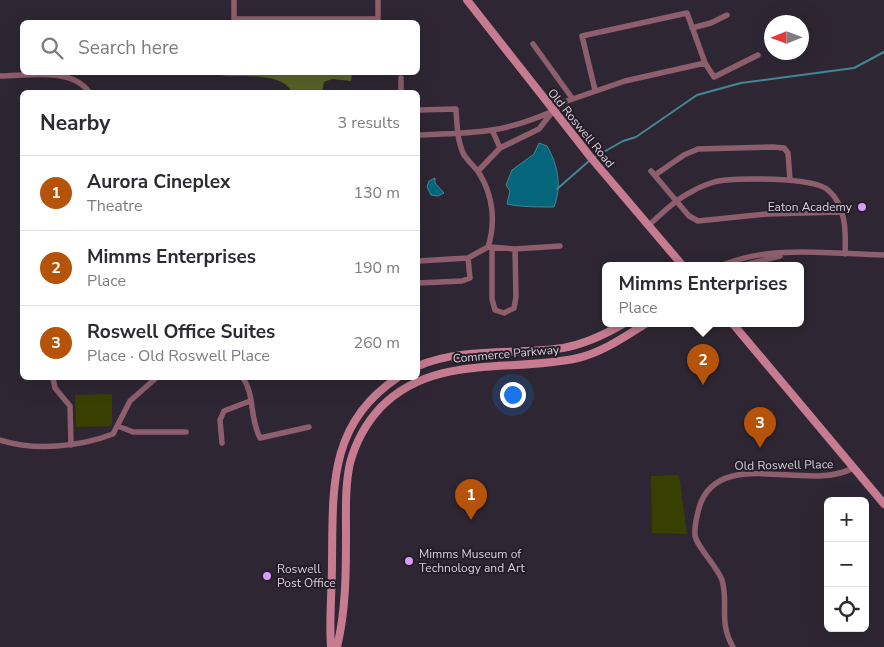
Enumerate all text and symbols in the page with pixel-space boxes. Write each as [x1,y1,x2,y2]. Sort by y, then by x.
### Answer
north arrow [764,15,809,60]
search box [20,20,420,75]
icon: search [38,34,66,62]
text: Search here [78,35,179,61]
street label: Old Roswell Road [544,85,618,171]
text: Nearby [40,109,110,137]
text: 3 results [338,112,400,134]
text: Aurora Cineplex [87,169,230,195]
text: 1 [51,182,61,204]
text: 130 m [353,182,400,204]
text: Theatre [87,195,142,217]
place label: Eaton Academy [768,199,853,215]
marker: Eaton Academy [856,201,868,213]
text: Mimms Enterprises [87,244,256,270]
text: 2 [51,257,61,279]
text: 190 m [353,257,400,279]
popup [602,262,804,327]
text: Place [87,270,126,292]
text: Mimms Enterprises [618,271,788,297]
text: Place [618,297,658,319]
text: Roswell Office Suites [87,319,275,345]
text: 3 [51,332,61,354]
text: 260 m [353,332,400,354]
street label: Commerce Parkway [452,341,561,367]
pin: 2 [687,344,719,385]
text: Place · Old Roswell Place [87,345,270,367]
your location [500,382,526,408]
pin: 3 [744,407,776,448]
street label: Old Roswell Place [734,456,834,474]
pin: 1 [455,479,487,520]
map controls [824,497,869,632]
button: + [824,497,869,542]
button: − [824,542,869,587]
place label: Mimms Museum of Technology and Art [419,546,526,576]
marker: Mimms Museum of Technology and Art [403,555,415,567]
place label: Roswell Post Office [277,561,336,591]
marker: Roswell Post Office [261,570,273,582]
button: locate [824,587,869,632]

